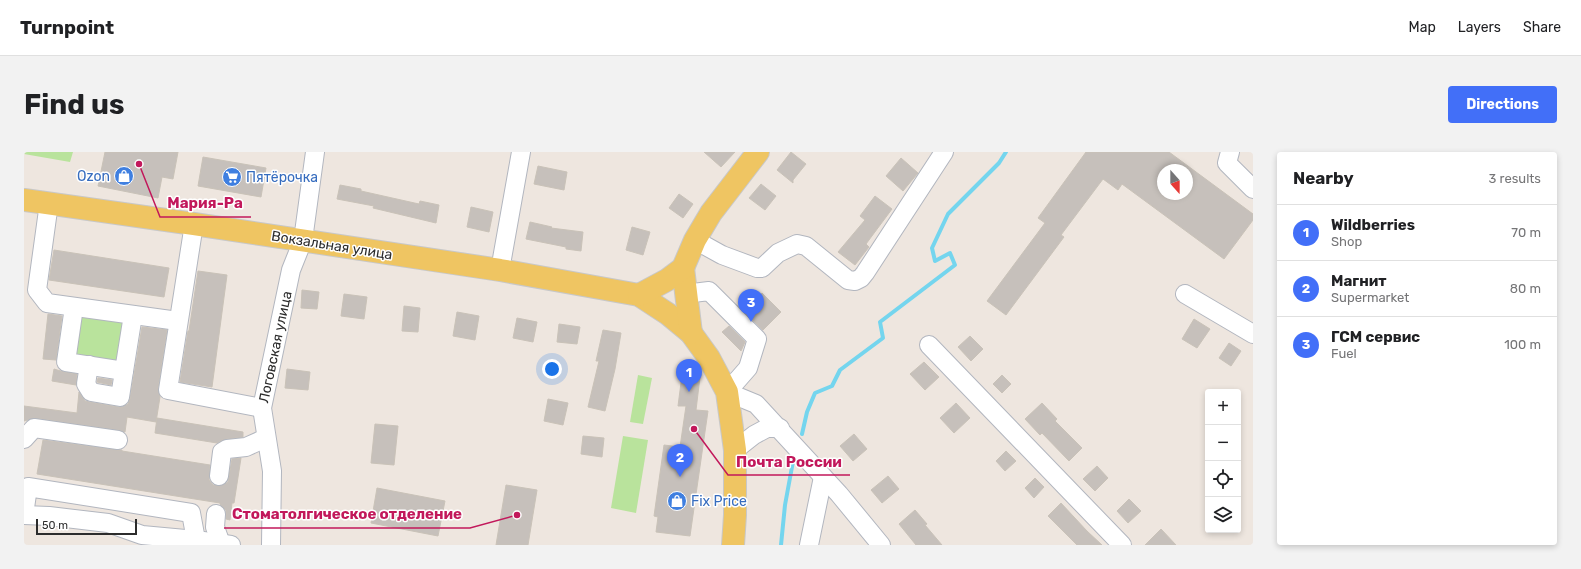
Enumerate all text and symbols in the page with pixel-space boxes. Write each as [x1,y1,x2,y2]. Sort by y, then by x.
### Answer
text: Turnpoint [20,16,114,39]
text: Map [1409,19,1436,36]
text: Layers [1458,19,1501,36]
text: Share [1523,19,1561,36]
button: Directions [1448,86,1557,123]
text: Find us [24,88,124,121]
north arrow [1157,164,1193,200]
shop icon: Ozon [113,165,135,187]
supermarket icon: Пятёрочка [221,166,243,188]
place label: Ozon [77,168,110,185]
text: Nearby [1293,168,1354,188]
place label: Пятёрочка [246,169,318,186]
text: 3 results [1489,171,1541,186]
callout: Мария-Ра [160,190,251,217]
text: Мария-Ра [167,194,243,212]
text: Wildberries [1331,216,1415,234]
text: 1 [1303,225,1309,240]
text: 70 m [1511,225,1541,240]
street label: Вокзальная улица [270,228,394,263]
text: Shop [1331,234,1362,249]
text: Магнит [1331,272,1387,290]
text: 2 [1302,281,1310,296]
text: 80 m [1510,281,1541,296]
pin: 3 [738,289,764,322]
street label: Логовская улица [255,290,296,405]
text: Supermarket [1331,290,1409,305]
text: ГСМ сервис [1331,328,1420,346]
text: 3 [1302,337,1310,352]
text: 100 m [1504,337,1541,352]
text: Fuel [1331,346,1357,361]
your location [542,359,562,379]
pin: 1 [676,359,702,392]
map controls [1205,389,1241,533]
button: + [1205,389,1241,425]
button: − [1205,425,1241,461]
pin: 2 [667,444,693,477]
callout: Почта России [728,448,850,475]
text: Почта России [736,453,842,471]
button: locate [1205,461,1241,497]
shop icon: Fix Price [666,490,688,512]
place label: Fix Price [691,493,747,510]
button: layers [1205,497,1241,533]
callout: Стоматолгическое отделение [224,501,470,528]
text: Стоматолгическое отделение [232,505,462,523]
scale bar [36,517,137,536]
text: 50 m [42,519,68,532]

